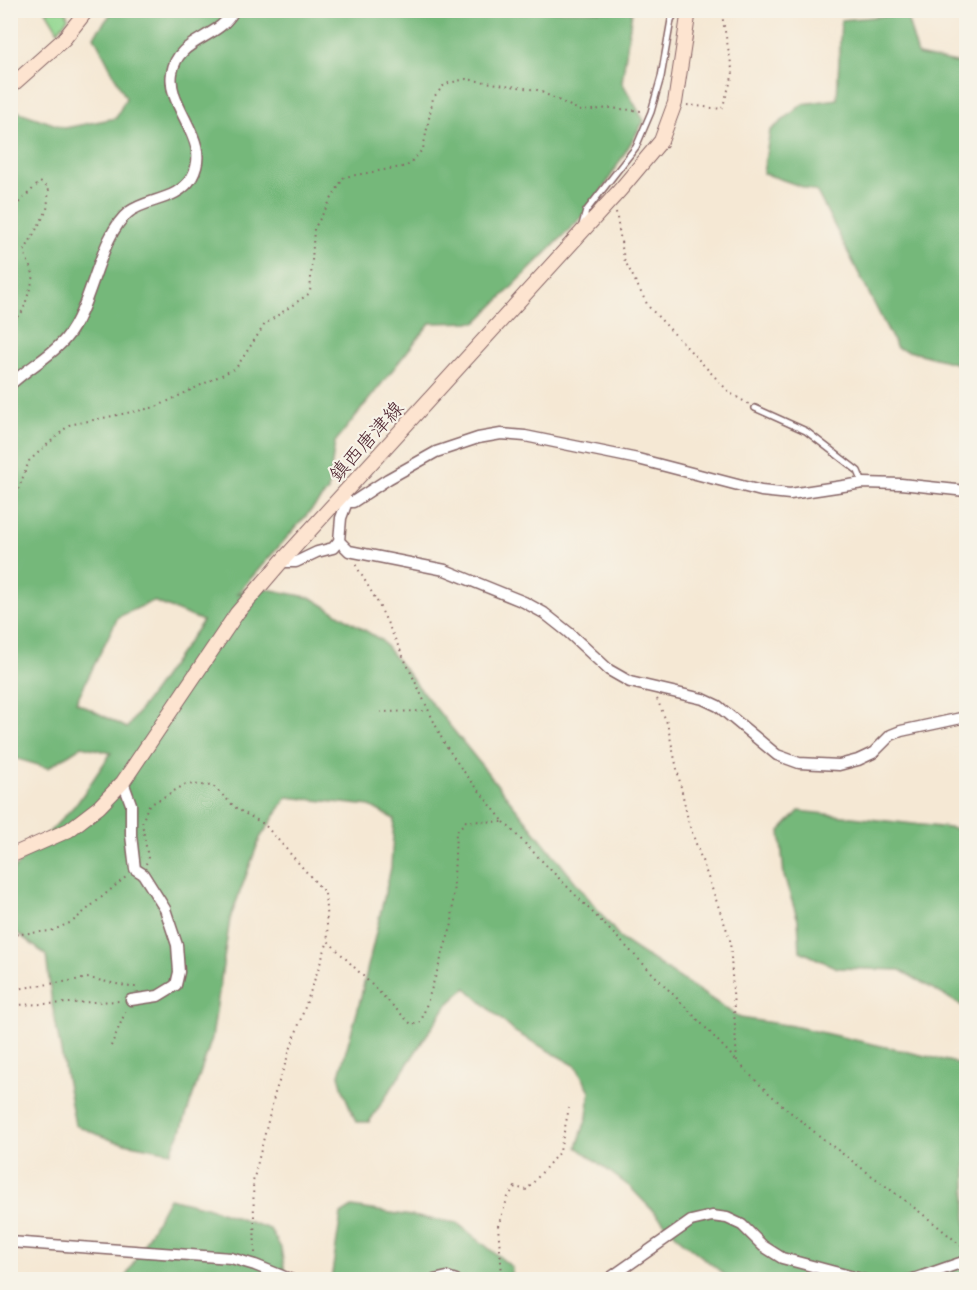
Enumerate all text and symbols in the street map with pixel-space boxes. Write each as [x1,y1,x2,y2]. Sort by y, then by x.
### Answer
street label: 鎮西唐津線 [324,396,409,487]

